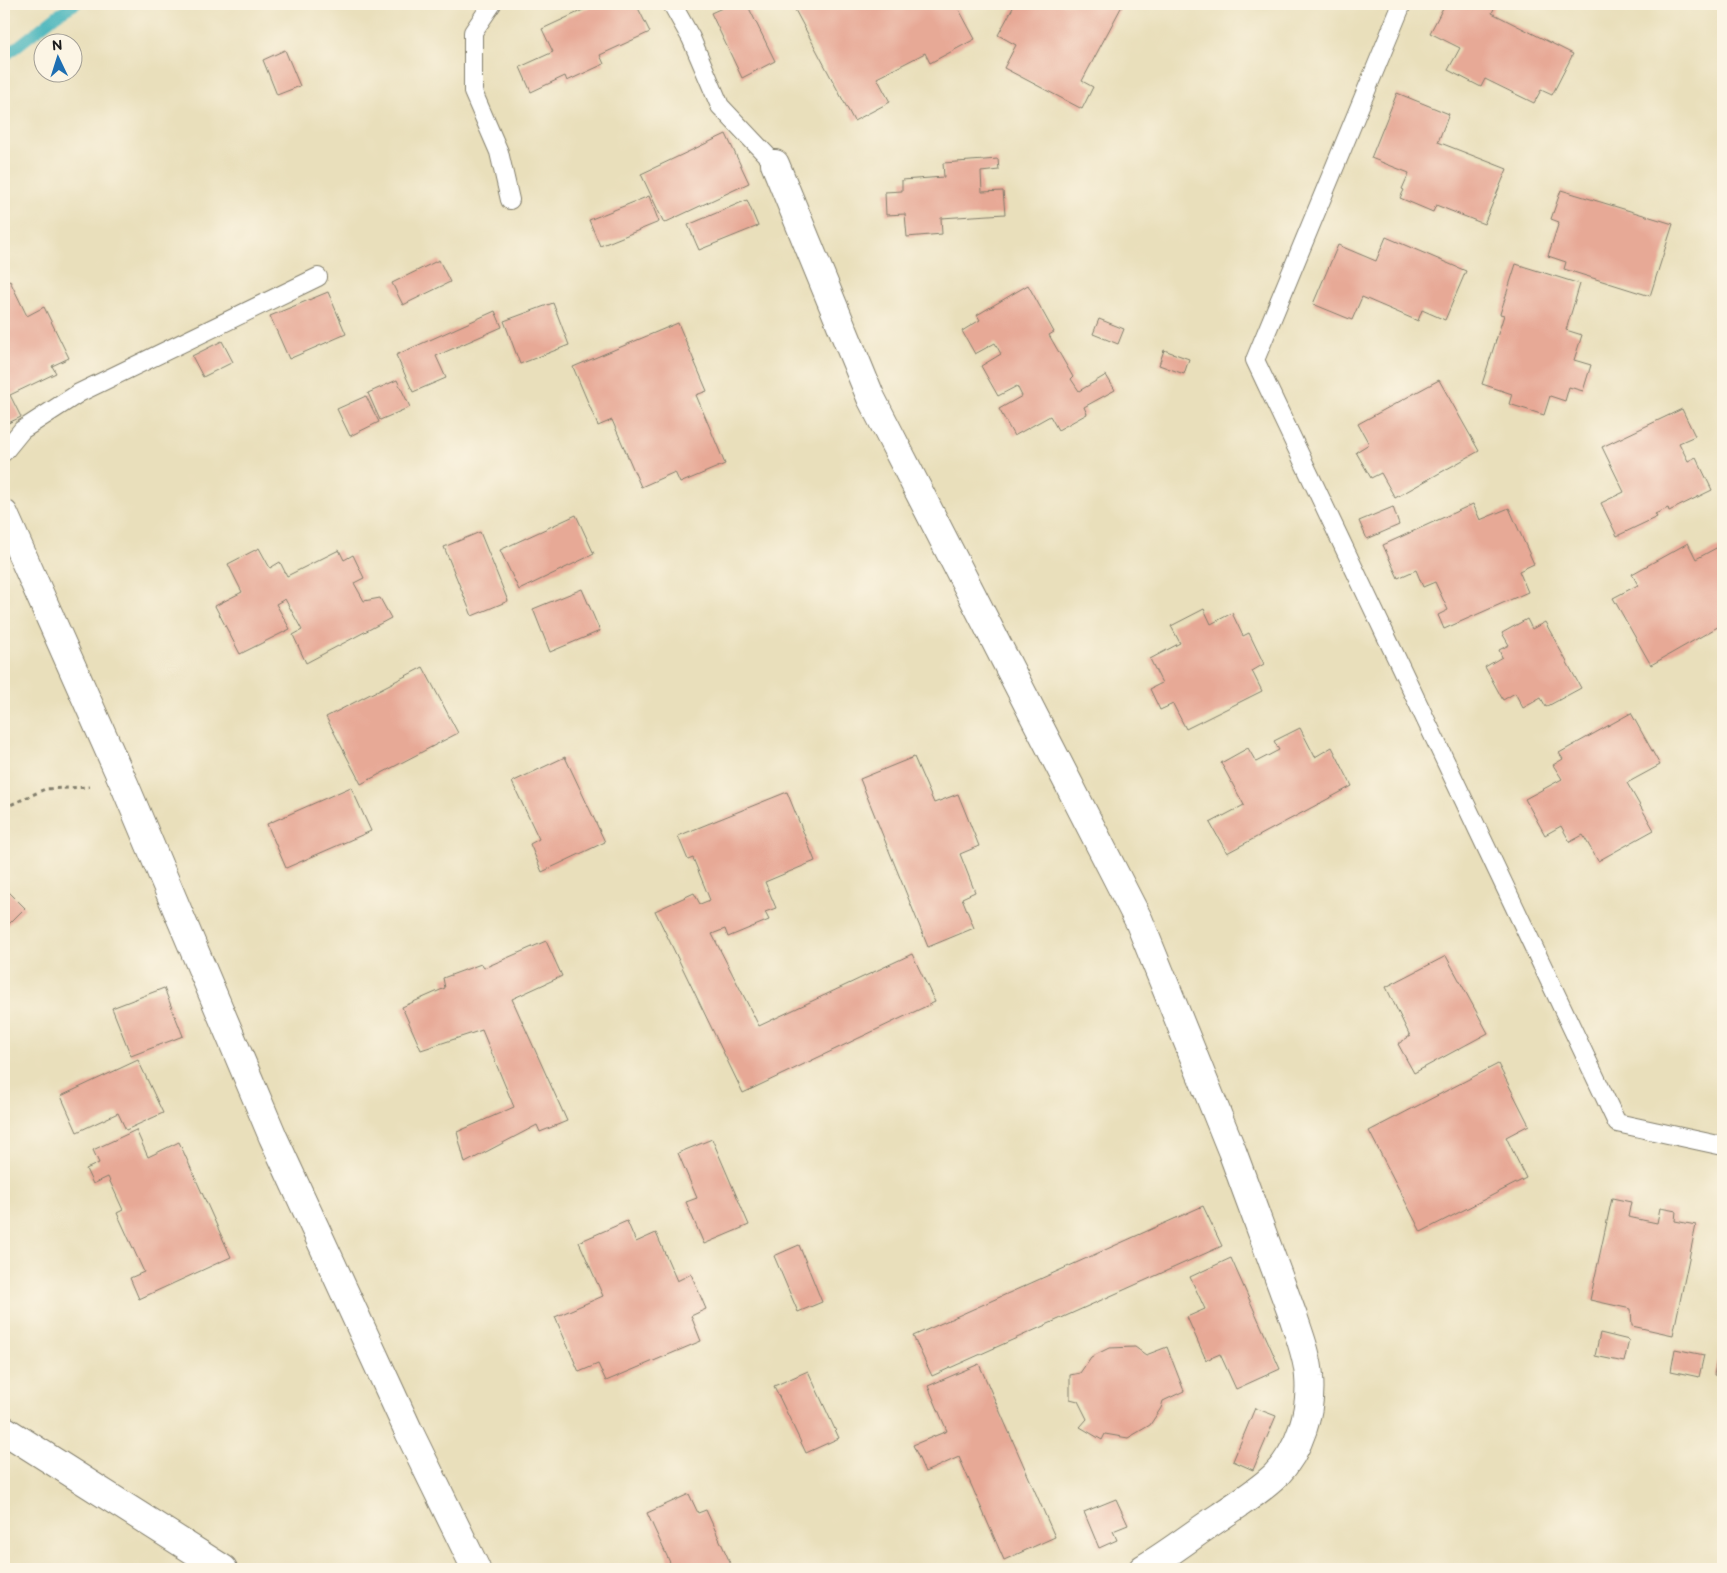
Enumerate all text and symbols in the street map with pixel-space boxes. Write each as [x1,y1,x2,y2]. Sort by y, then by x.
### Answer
north arrow [32,32,82,82]
text: N [51,37,63,54]

